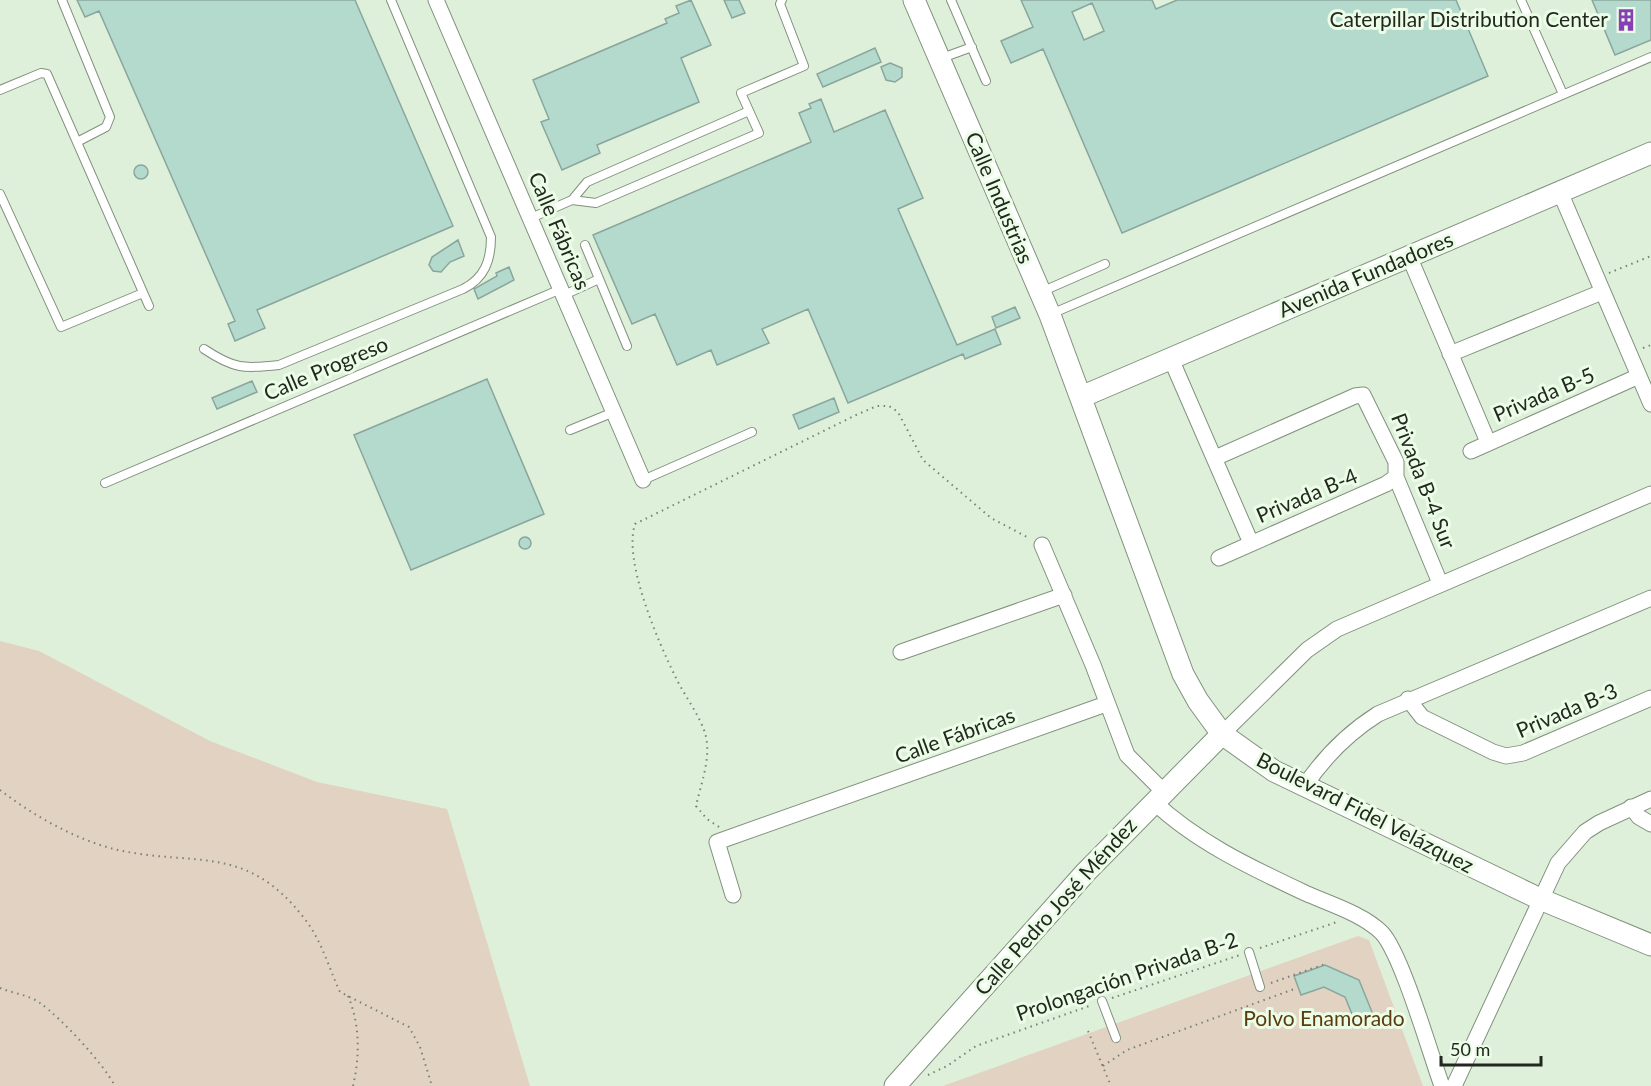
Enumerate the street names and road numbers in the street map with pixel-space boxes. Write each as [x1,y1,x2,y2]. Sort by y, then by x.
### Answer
street label: Calle Industrias [961,128,1039,267]
street label: Calle Fábricas [524,168,596,293]
street label: Avenida Fundadores [1274,226,1456,322]
street label: Calle Progreso [260,330,391,405]
street label: Privada B-5 [1489,361,1598,426]
street label: Privada B-4 Sur [1387,409,1462,552]
street label: Privada B-4 [1252,462,1361,527]
street label: Privada B-3 [1512,677,1621,742]
street label: Calle Fábricas [891,701,1018,768]
street label: Boulevard Fidel Velázquez [1253,746,1478,877]
street label: Calle Pedro José Méndez [969,812,1141,1000]
street label: Prolongación Privada B-2 [1012,926,1241,1025]

